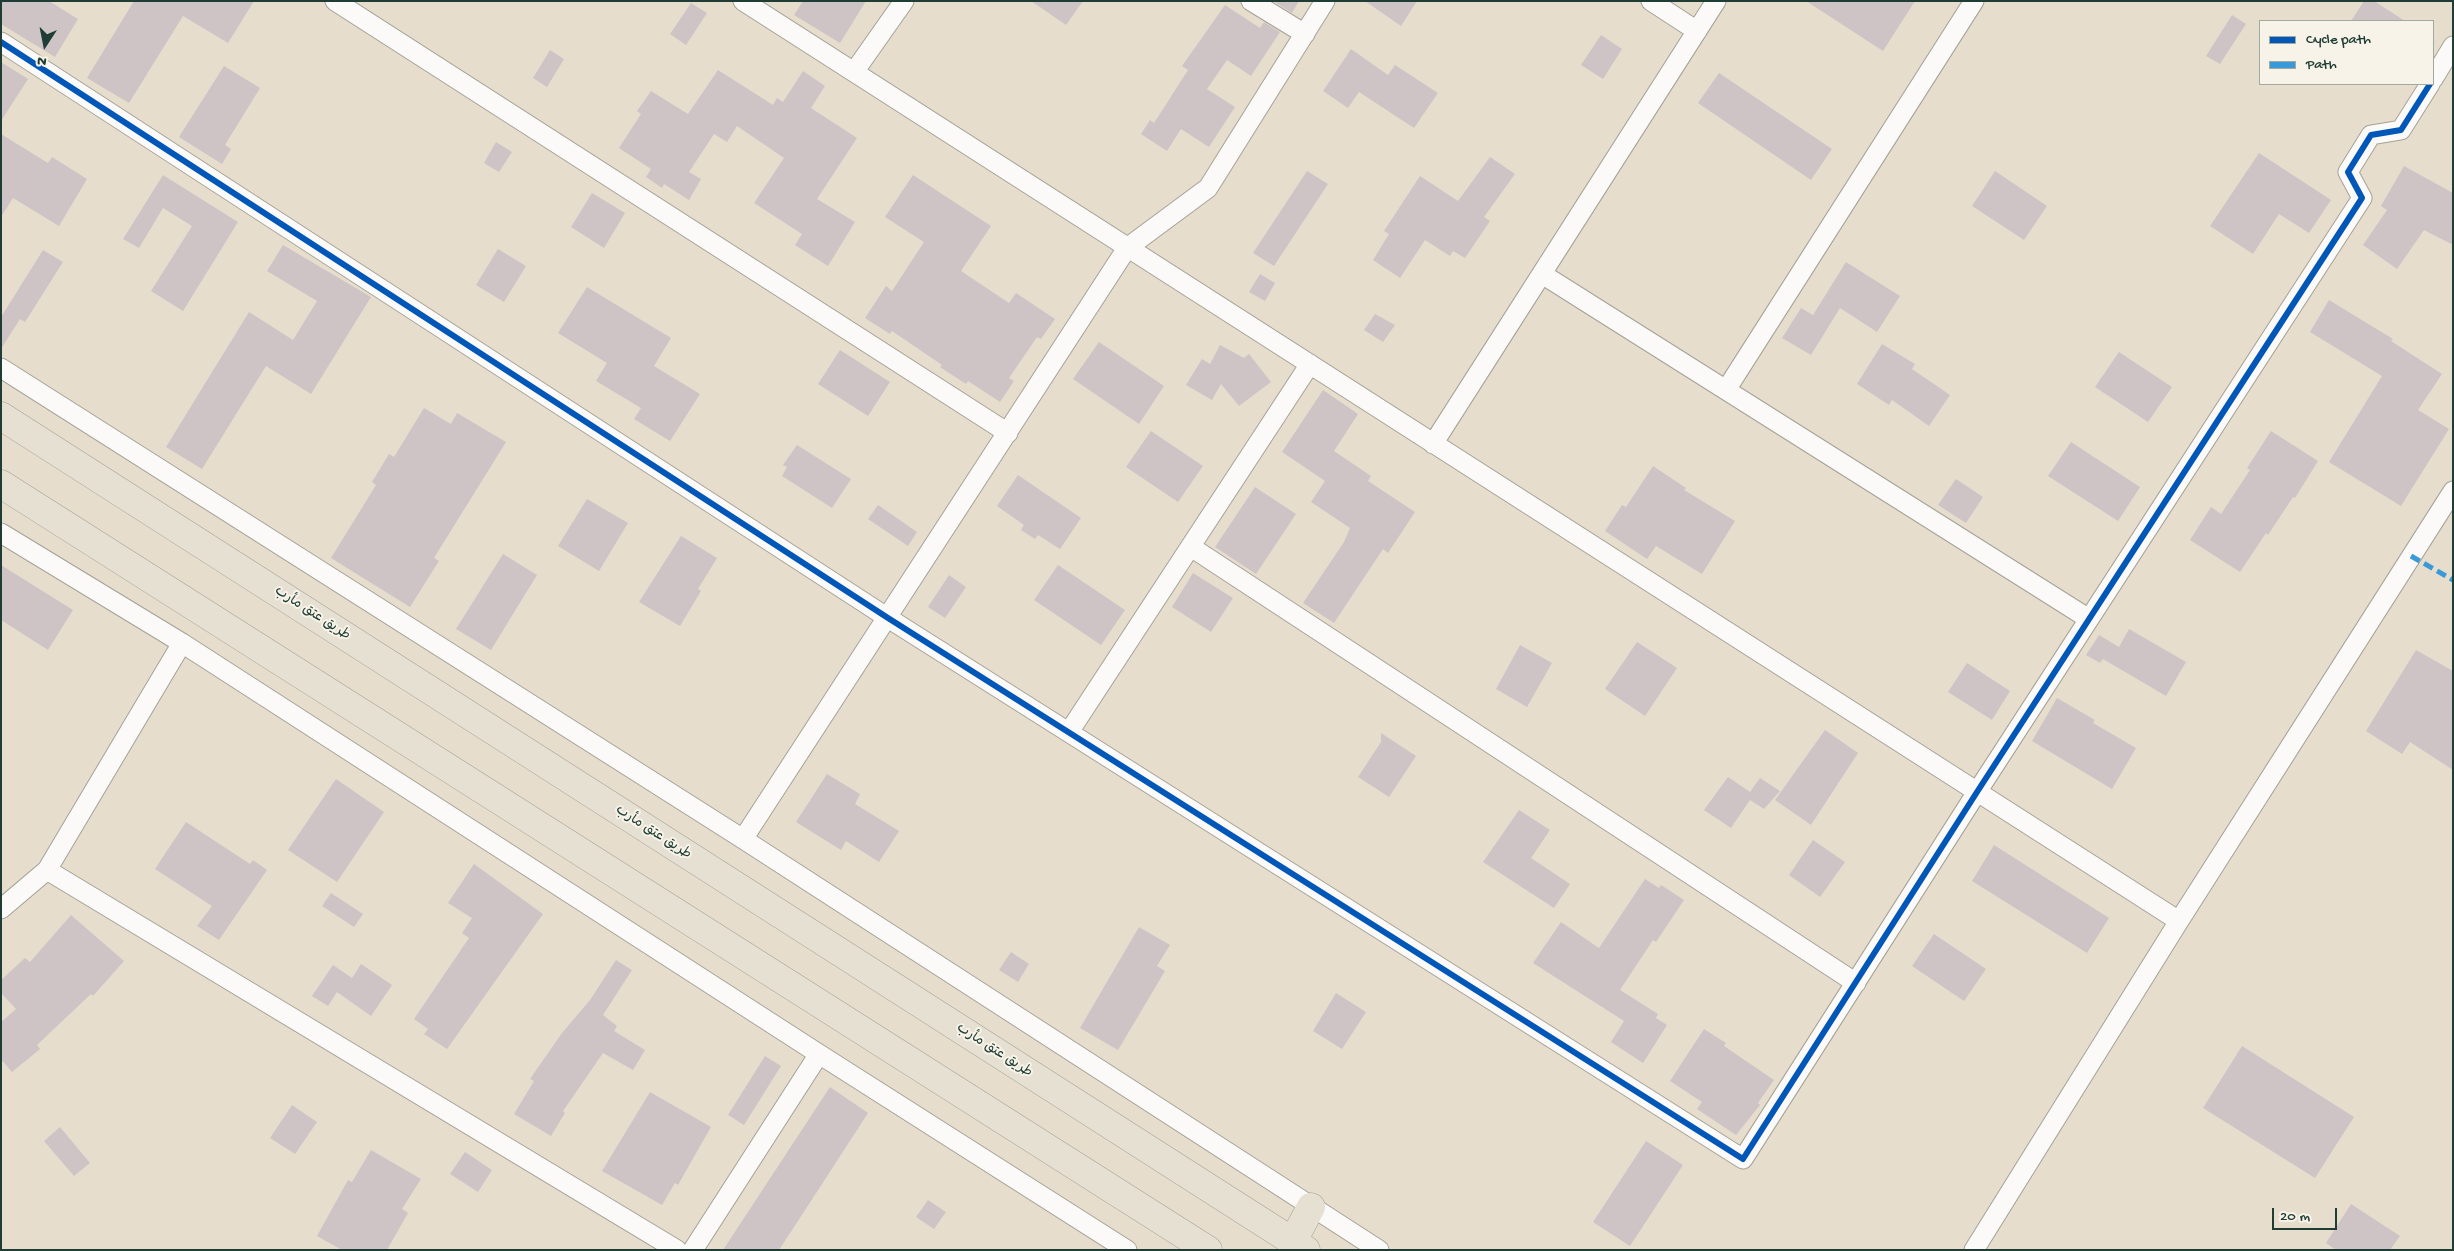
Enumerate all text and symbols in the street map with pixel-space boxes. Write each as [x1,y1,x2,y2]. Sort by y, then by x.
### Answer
north arrow [20,20,70,70]
legend [2259,20,2434,85]
text: Cycle path [2306,31,2371,49]
text: N [36,51,48,69]
text: Path [2306,56,2337,74]
street label: طريق عتق مأرب [271,583,353,645]
street label: طريق عتق مأرب [612,802,694,864]
street label: طريق عتق مأرب [953,1020,1035,1082]
scale bar [2274,1198,2339,1230]
text: 20 m [2280,1208,2310,1226]

